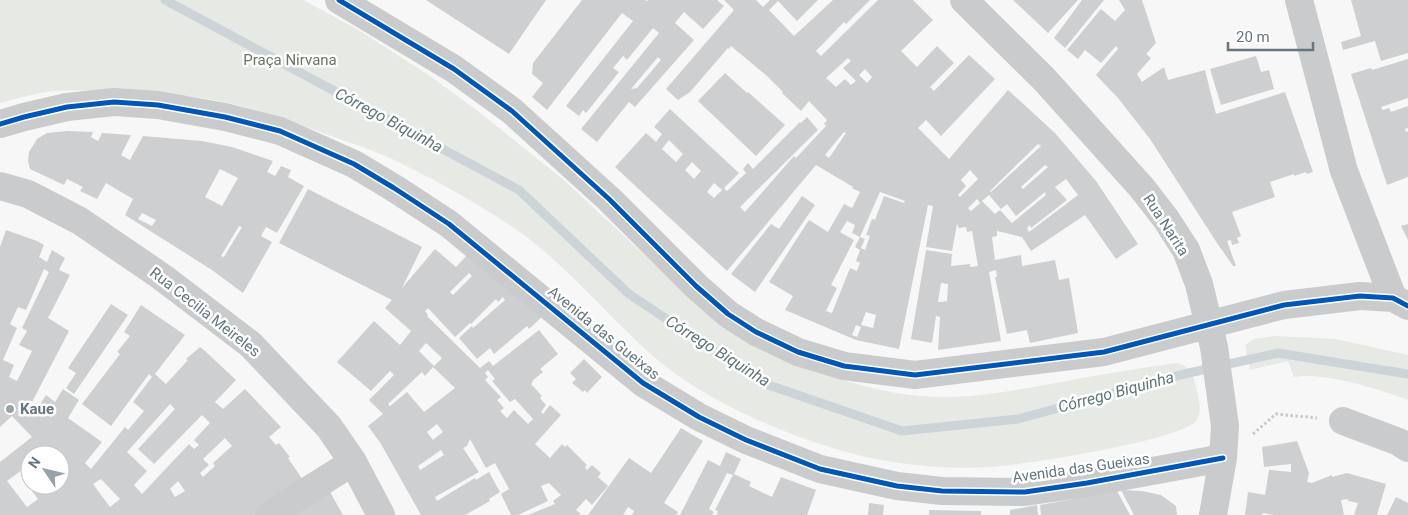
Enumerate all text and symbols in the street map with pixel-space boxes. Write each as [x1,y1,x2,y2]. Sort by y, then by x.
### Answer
scale bar [1228,20,1313,52]
text: 20 m [1236,28,1270,46]
park label: Praça Nirvana [243,51,337,69]
water label: Córrego Biquinha [332,84,446,156]
street label: Rua Narita [1139,191,1193,259]
street label: Rua Cecilia Meireles [146,263,264,361]
street label: Avenida das Gueixas [545,282,663,384]
water label: Córrego Biquinha [662,311,774,391]
water label: Córrego Biquinha [1056,367,1176,417]
place label: Kaue [20,400,54,418]
marker: Kaue [4,403,16,415]
north arrow [20,445,70,495]
street label: Avenida das Gueixas [1011,449,1151,487]
text: N [25,454,44,471]

